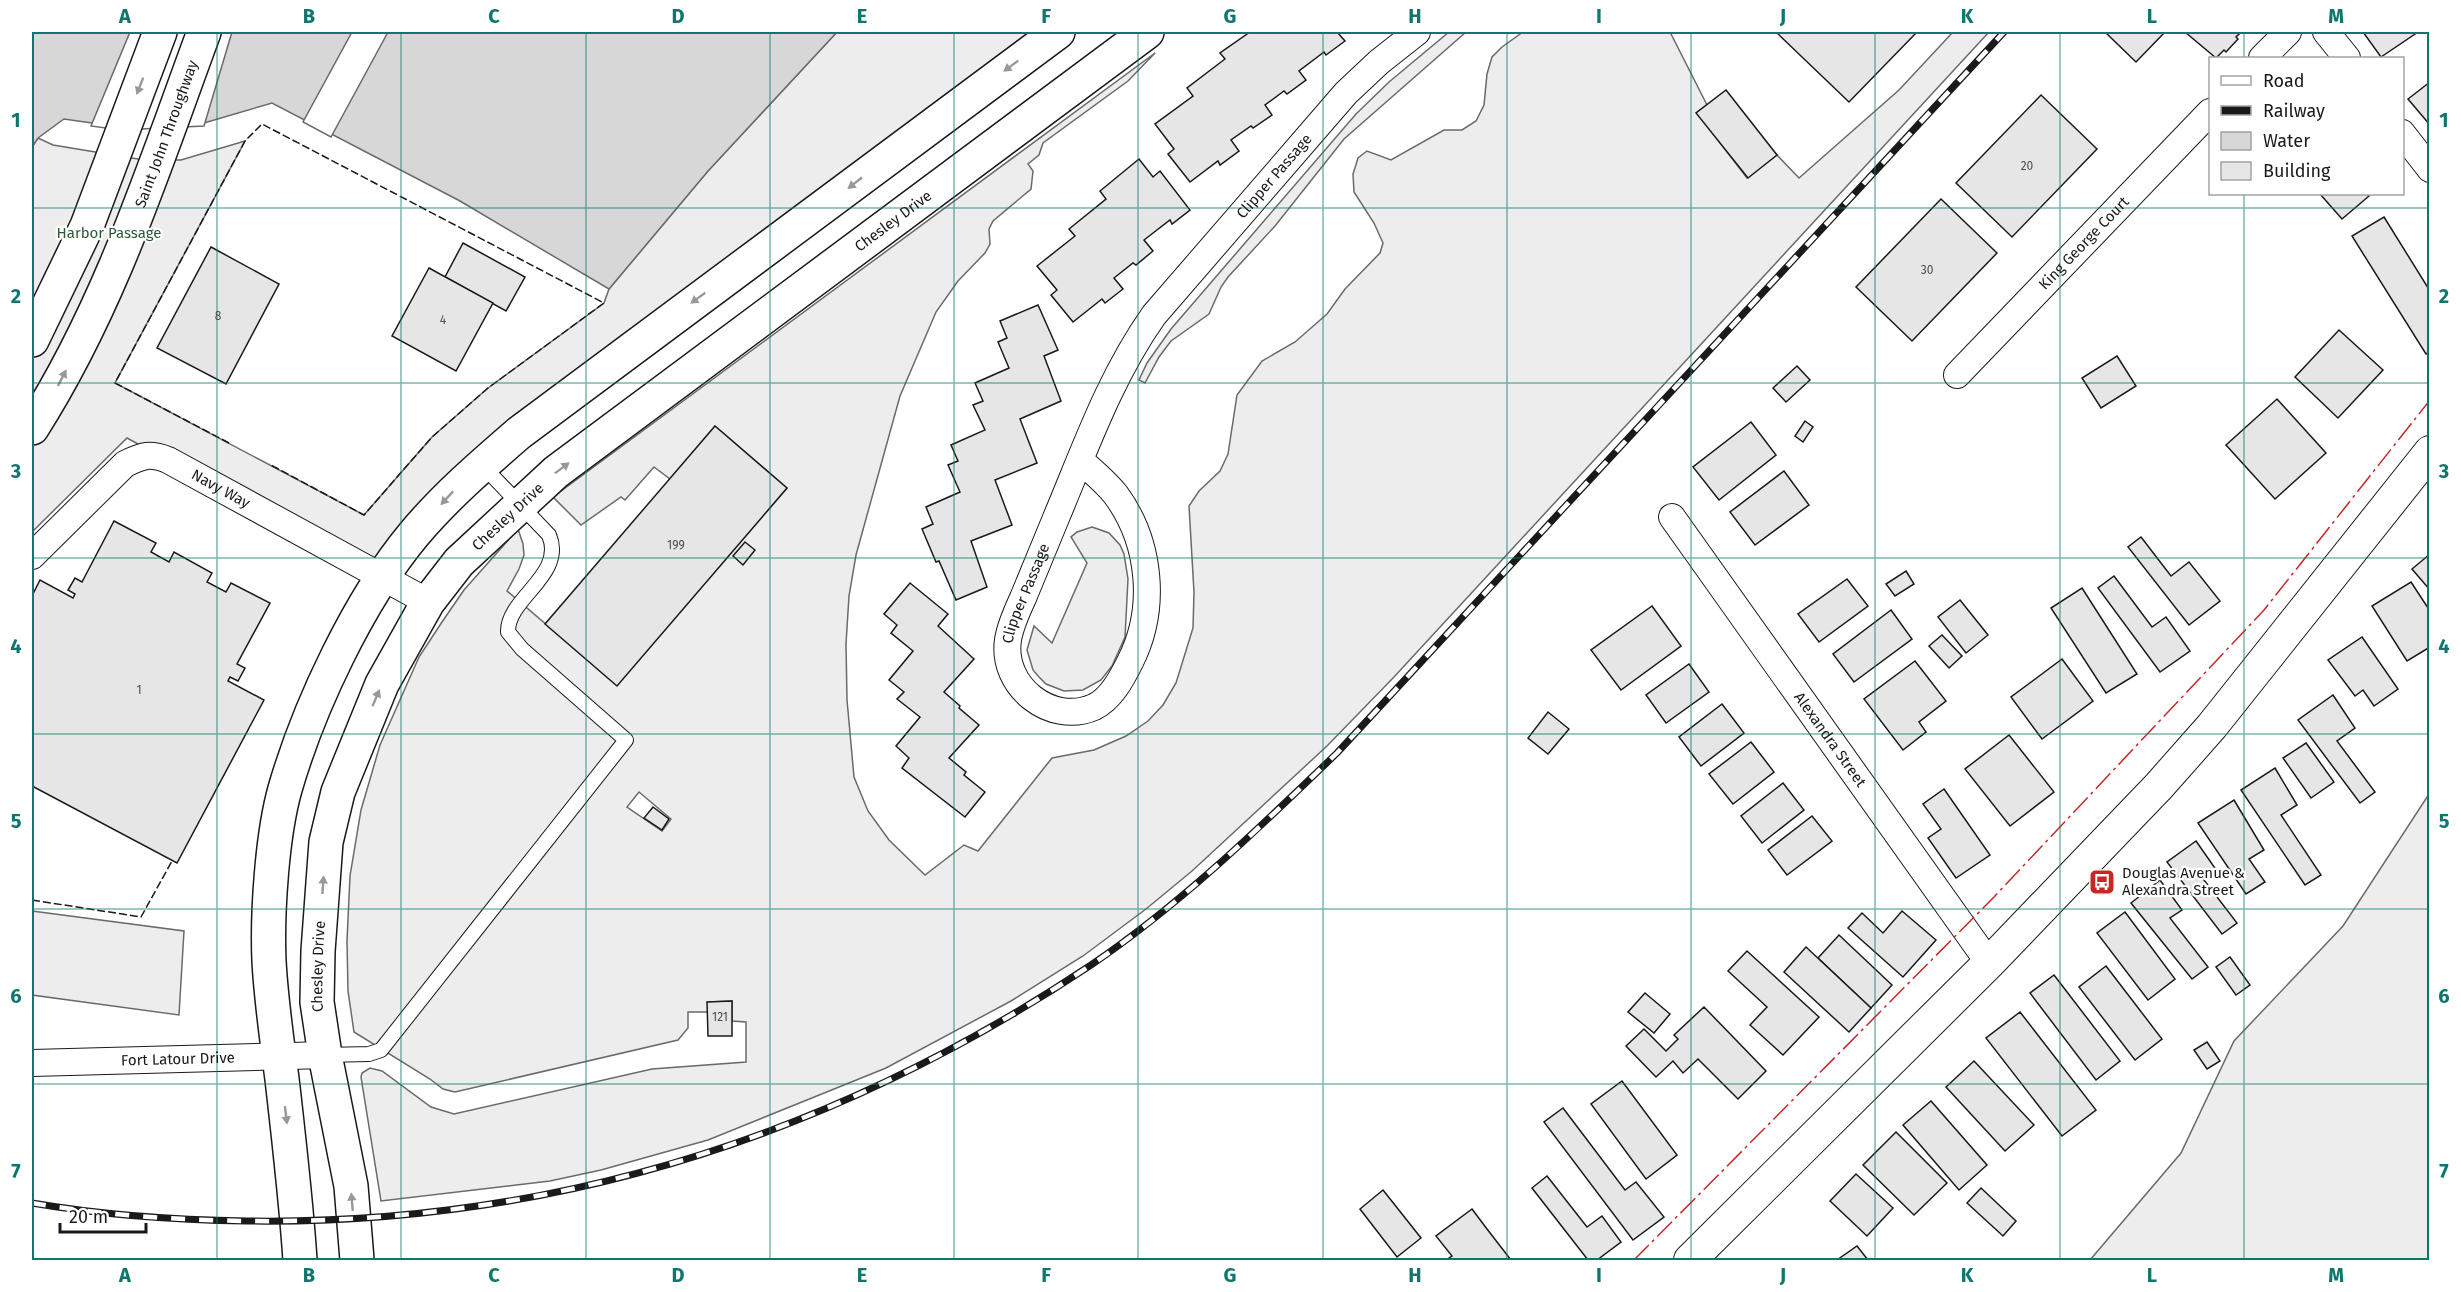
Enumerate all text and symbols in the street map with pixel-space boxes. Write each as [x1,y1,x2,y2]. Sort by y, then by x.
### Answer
text: A [118,4,132,28]
text: B [303,4,315,28]
text: C [488,4,500,28]
text: D [671,4,685,28]
text: E [857,4,867,28]
text: F [1041,4,1051,28]
text: G [1224,4,1236,28]
text: H [1408,4,1422,28]
text: I [1596,4,1602,28]
text: J [1779,4,1786,28]
text: K [1961,4,1974,28]
text: L [2147,4,2157,28]
text: M [2328,4,2344,28]
street label: Saint John Throughway [131,57,202,210]
legend [2209,57,2404,195]
one-way arrow [1004,60,1019,72]
text: Road [2263,70,2305,92]
one-way arrow [134,78,144,96]
text: Railway [2263,100,2325,122]
text: 1 [11,108,21,132]
text: 1 [2439,108,2449,132]
street label: Clipper Passage [1233,130,1316,222]
text: Water [2263,130,2310,152]
house number: 20 [2021,159,2034,173]
text: Building [2263,160,2331,182]
one-way arrow [847,177,863,190]
street label: Chesley Drive [851,187,935,255]
street label: King George Court [2035,192,2133,293]
park label: Harbor Passage [57,224,161,242]
house number: 30 [1921,263,1934,277]
text: 2 [11,284,21,308]
text: 2 [2439,284,2449,308]
one-way arrow [690,292,706,304]
house number: 8 [215,309,222,323]
house number: 4 [440,313,447,327]
one-way arrow [57,369,67,386]
text: 3 [10,459,21,483]
text: 3 [2438,459,2449,483]
one-way arrow [554,461,570,474]
street label: Navy Way [188,466,254,512]
street label: Chesley Drive [468,479,547,554]
one-way arrow [440,491,454,506]
house number: 199 [667,538,685,552]
street label: Clipper Passage [999,541,1053,645]
text: 4 [10,634,22,658]
text: 4 [2438,634,2450,658]
house number: 1 [136,683,142,697]
one-way arrow [371,689,381,707]
street label: Alexandra Street [1790,689,1870,791]
text: 5 [11,809,22,833]
text: 5 [2439,809,2450,833]
place label: Douglas Avenue & Alexandra Street [2122,864,2245,899]
bus stop icon: Douglas Avenue & Alexandra Street [2087,867,2117,897]
one-way arrow [318,875,327,894]
street label: Chesley Drive [308,920,329,1013]
text: 6 [10,984,22,1008]
text: 6 [2438,984,2450,1008]
house number: 121 [712,1010,728,1024]
street label: Fort Latour Drive [121,1048,235,1070]
one-way arrow [282,1105,291,1124]
text: 7 [11,1159,21,1183]
text: 7 [2439,1159,2449,1183]
one-way arrow [347,1193,357,1212]
scale bar [60,1196,146,1234]
text: 20 m [69,1206,108,1228]
text: A [118,1263,132,1287]
text: B [303,1263,315,1287]
text: C [488,1263,500,1287]
text: D [671,1263,685,1287]
text: E [857,1263,867,1287]
text: F [1041,1263,1051,1287]
text: G [1224,1263,1236,1287]
text: H [1408,1263,1422,1287]
text: I [1596,1263,1602,1287]
text: J [1779,1263,1786,1287]
text: K [1961,1263,1974,1287]
text: L [2147,1263,2157,1287]
text: M [2328,1263,2344,1287]

